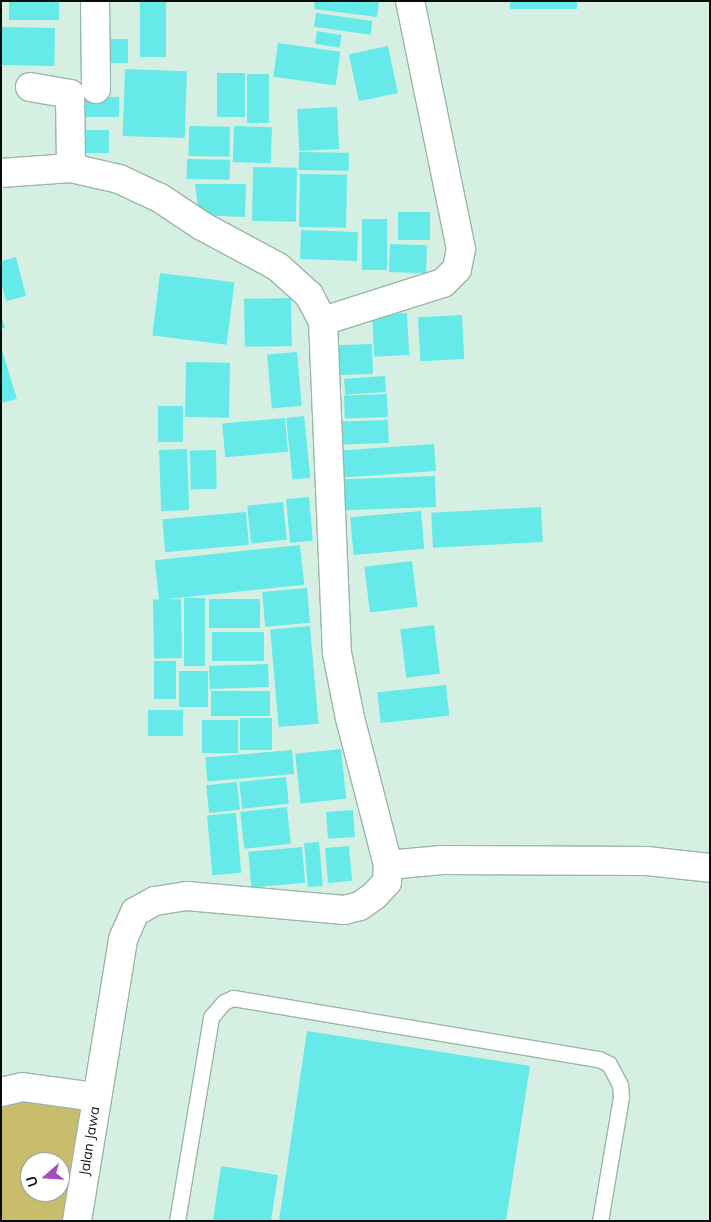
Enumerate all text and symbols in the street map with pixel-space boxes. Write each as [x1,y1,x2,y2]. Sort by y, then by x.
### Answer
street label: Jalan Jawa [75,1105,103,1177]
north arrow [20,1152,70,1202]
text: U [22,1174,42,1189]

